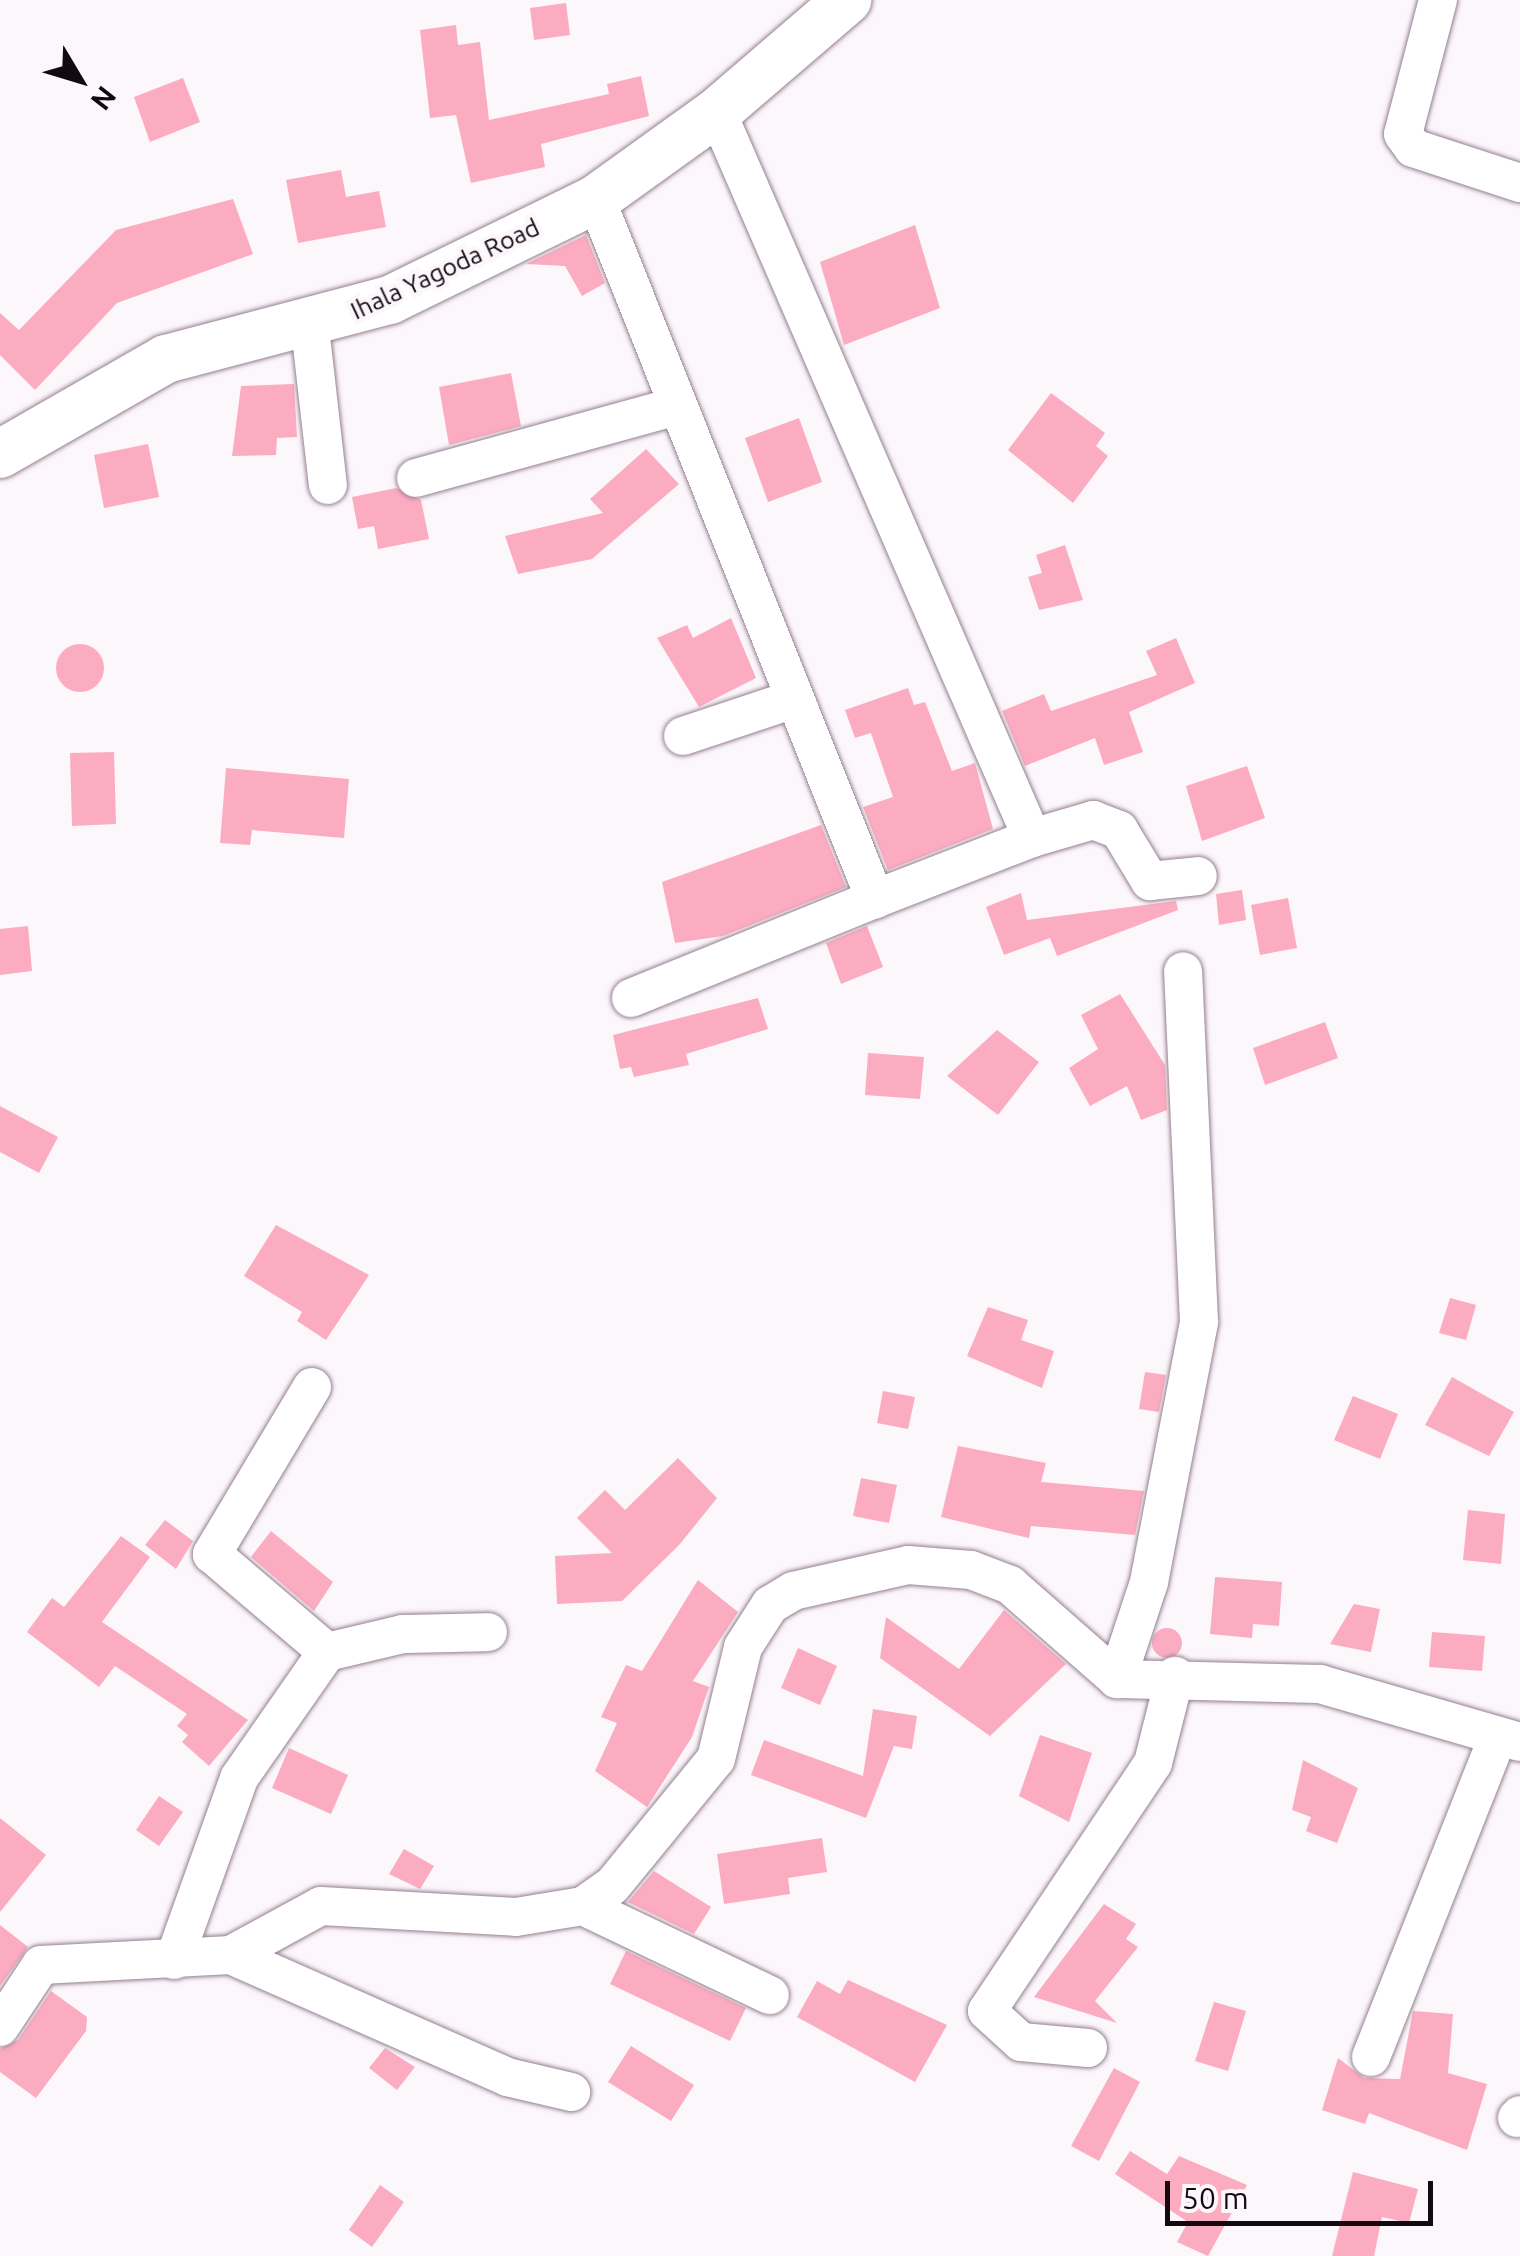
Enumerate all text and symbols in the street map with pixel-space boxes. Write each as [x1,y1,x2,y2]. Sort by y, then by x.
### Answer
north arrow [30,30,130,130]
text: N [85,81,123,117]
street label: Ihala Yagoda Road [346,212,544,326]
scale bar [1170,2161,1438,2223]
text: 50 m [1182,2181,1249,2215]

